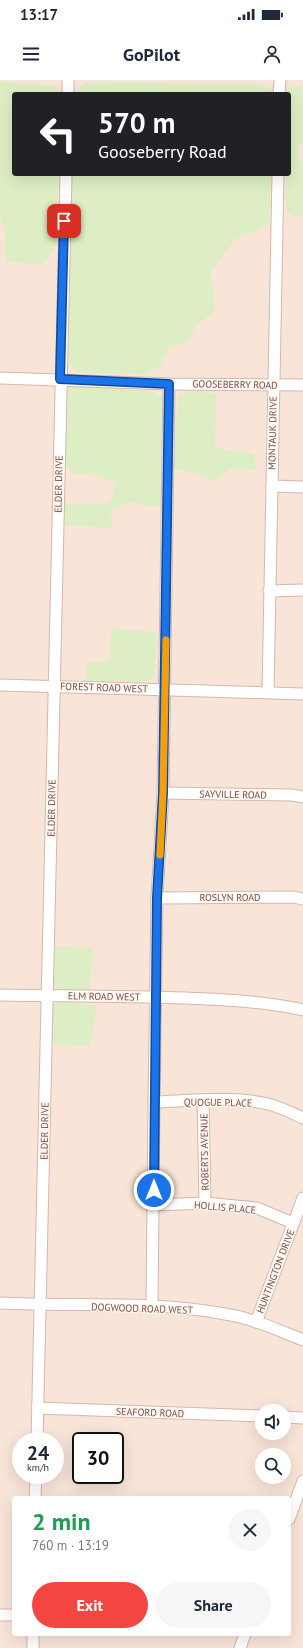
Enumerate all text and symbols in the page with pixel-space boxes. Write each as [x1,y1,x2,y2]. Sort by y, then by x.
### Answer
text: 13:17 [20,5,58,24]
icon: menu [20,43,42,65]
text: GoPilot [123,43,180,66]
icon: person [261,43,283,65]
text: 570 m [98,104,175,141]
icon: left [32,108,84,160]
text: Gooseberry Road [98,140,227,163]
pin [47,204,81,238]
icon: arrive [53,210,75,232]
street label: GOOSEBERRY ROAD [192,377,278,392]
street label: MONTAUK DRIVE [265,396,280,470]
street label: ELDER DRIVE [51,455,66,513]
street label: FOREST ROAD WEST [60,679,149,696]
street label: ELDER DRIVE [44,779,59,837]
street label: SAYVILLE ROAD [199,787,267,802]
street label: ROSLYN ROAD [199,891,261,904]
street label: ELM ROAD WEST [68,989,141,1004]
street label: QUOGUE PLACE [184,1095,252,1110]
street label: ELDER DRIVE [37,1102,52,1160]
street label: ROBERTS AVENUE [197,1113,212,1191]
position arrow [133,1169,175,1211]
street label: HOLLIS PLACE [193,1198,257,1217]
street label: HUNTINGTON DRIVE [253,1227,297,1315]
street label: DOGWOOD ROAD WEST [91,1300,194,1317]
map controls [255,1404,291,1484]
button: sound [255,1404,291,1440]
street label: SEAFORD ROAD [116,1405,184,1420]
speed limit sign: 30 [72,1432,124,1484]
text: 24 [27,1440,49,1466]
button: search [255,1448,291,1484]
text: km/h [27,1461,49,1474]
text: 2 min [32,1506,91,1537]
button: close [229,1509,271,1551]
text: 760 m · 13:19 [32,1537,109,1554]
button: Exit [32,1582,148,1628]
button: Share [156,1582,271,1628]

